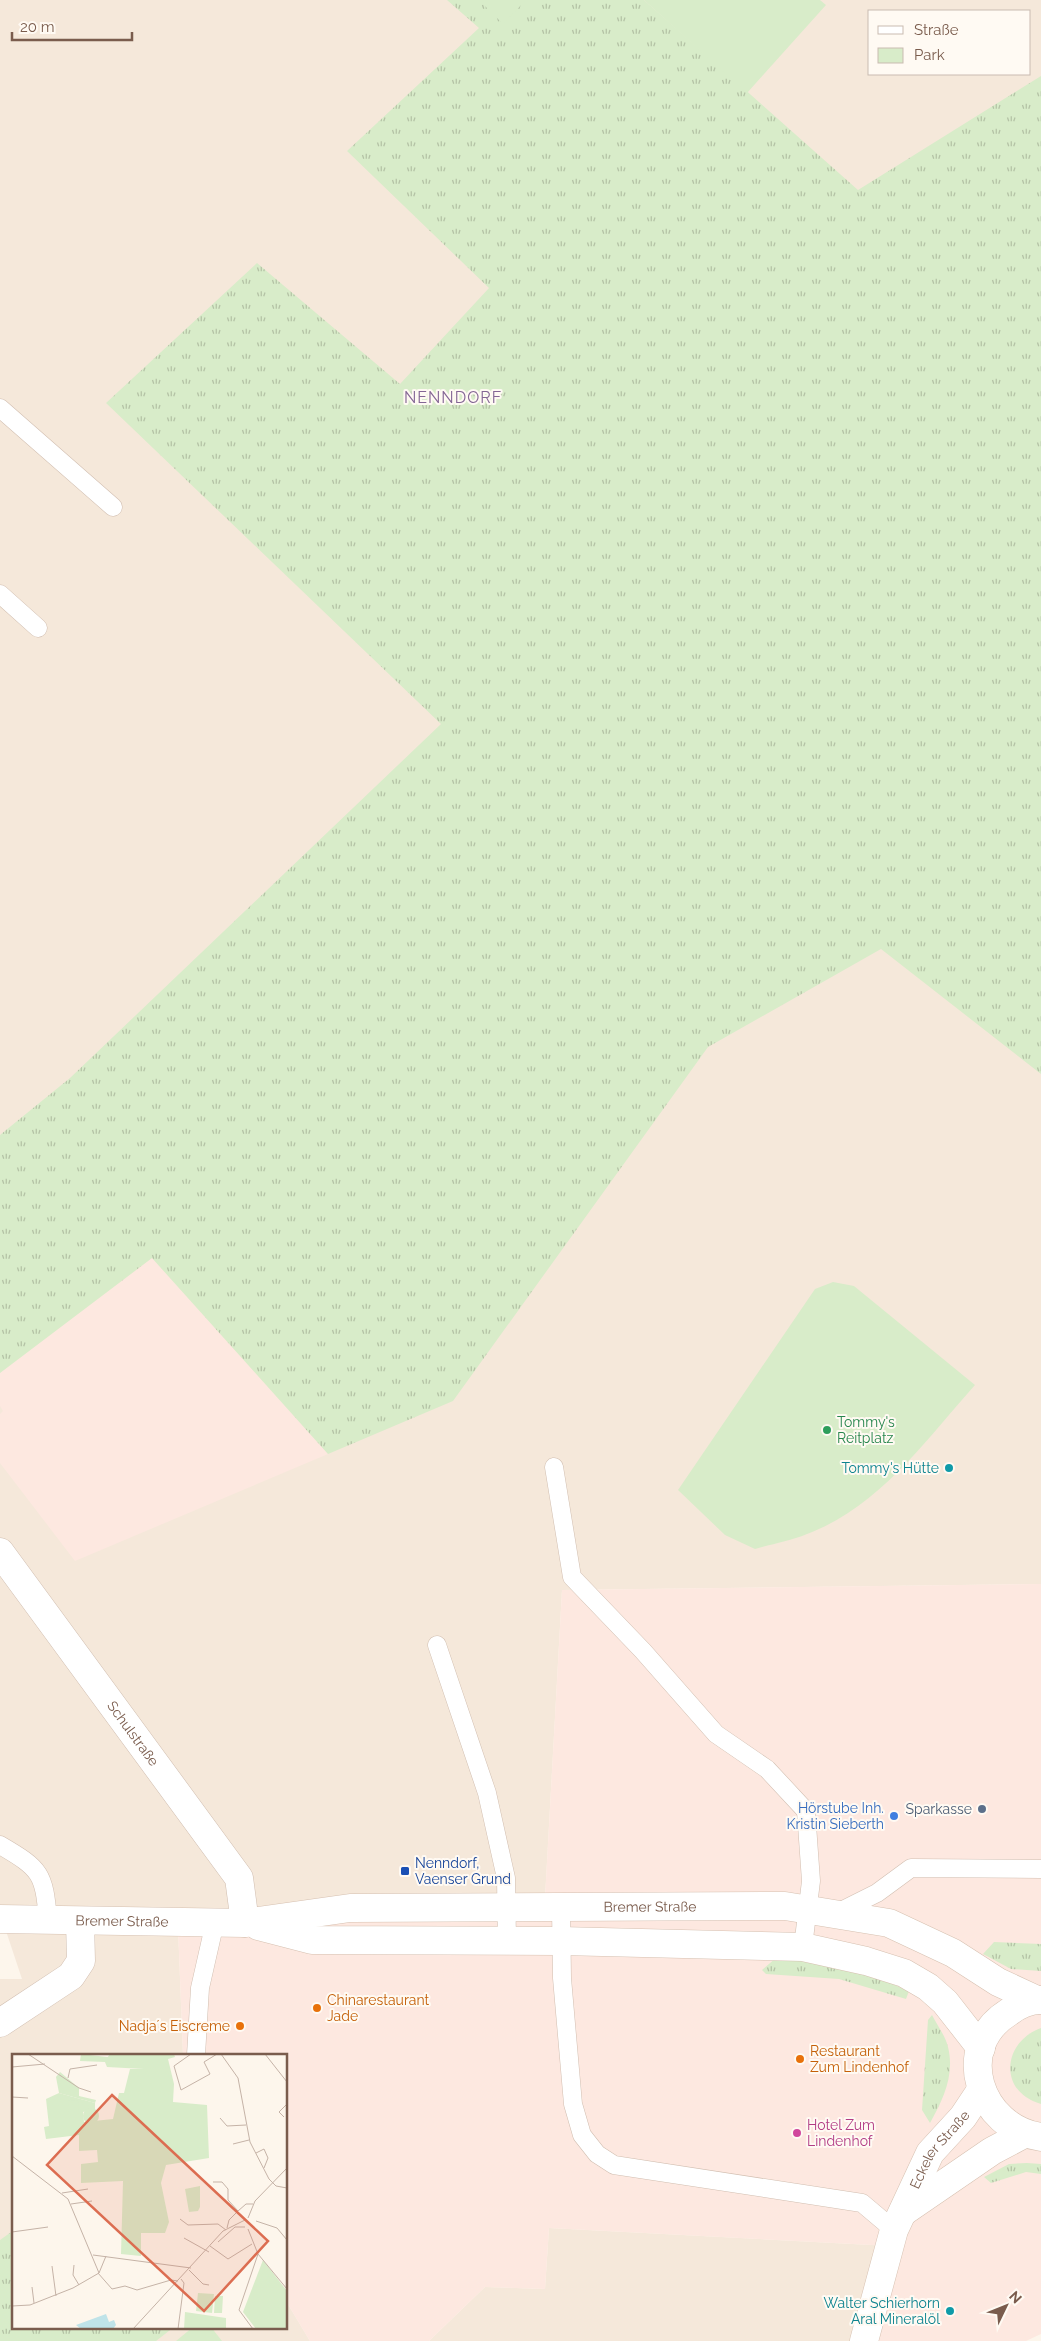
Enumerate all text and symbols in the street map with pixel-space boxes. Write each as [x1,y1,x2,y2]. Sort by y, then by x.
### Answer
scale bar [12,10,132,42]
legend [868,10,1031,75]
text: 20 m [20,18,55,36]
text: Straße [914,21,959,39]
text: Park [914,46,945,64]
district label: NENNDORF [404,388,502,407]
place label: Tommy's Reitplatz [837,1414,895,1446]
marker: Tommy's Reitplatz [821,1424,833,1436]
place label: Tommy's Hütte [841,1460,939,1476]
marker: Tommy's Hütte [943,1462,955,1474]
street label: Schulstraße [104,1698,162,1769]
place label: Hörstube Inh. Kristin Sieberth [786,1800,884,1832]
place label: Sparkasse [906,1801,972,1817]
marker: Sparkasse [976,1803,988,1815]
marker: Hörstube Inh. Kristin Sieberth [888,1810,900,1822]
place label: Nenndorf, Vaenser Grund [415,1855,511,1887]
marker: Nenndorf, Vaenser Grund [399,1865,411,1877]
street label: Bremer Straße [603,1898,696,1915]
street label: Bremer Straße [75,1912,169,1930]
place label: Chinarestaurant Jade [327,1992,430,2024]
marker: Chinarestaurant Jade [311,2002,323,2014]
place label: Nadja´s Eiscreme [119,2018,230,2034]
marker: Nadja´s Eiscreme [234,2020,246,2032]
place label: Restaurant Zum Lindenhof [810,2043,910,2075]
marker: Restaurant Zum Lindenhof [794,2053,806,2065]
inset map [12,2054,288,2328]
street label: Eckeler Straße [906,2108,973,2191]
place label: Hotel Zum Lindenhof [807,2117,875,2149]
marker: Hotel Zum Lindenhof [791,2127,803,2139]
north arrow [981,2281,1031,2331]
text: N [1006,2288,1025,2306]
place label: Walter Schierhorn Aral Mineralöl [824,2295,940,2327]
marker: Walter Schierhorn Aral Mineralöl [944,2305,956,2317]

